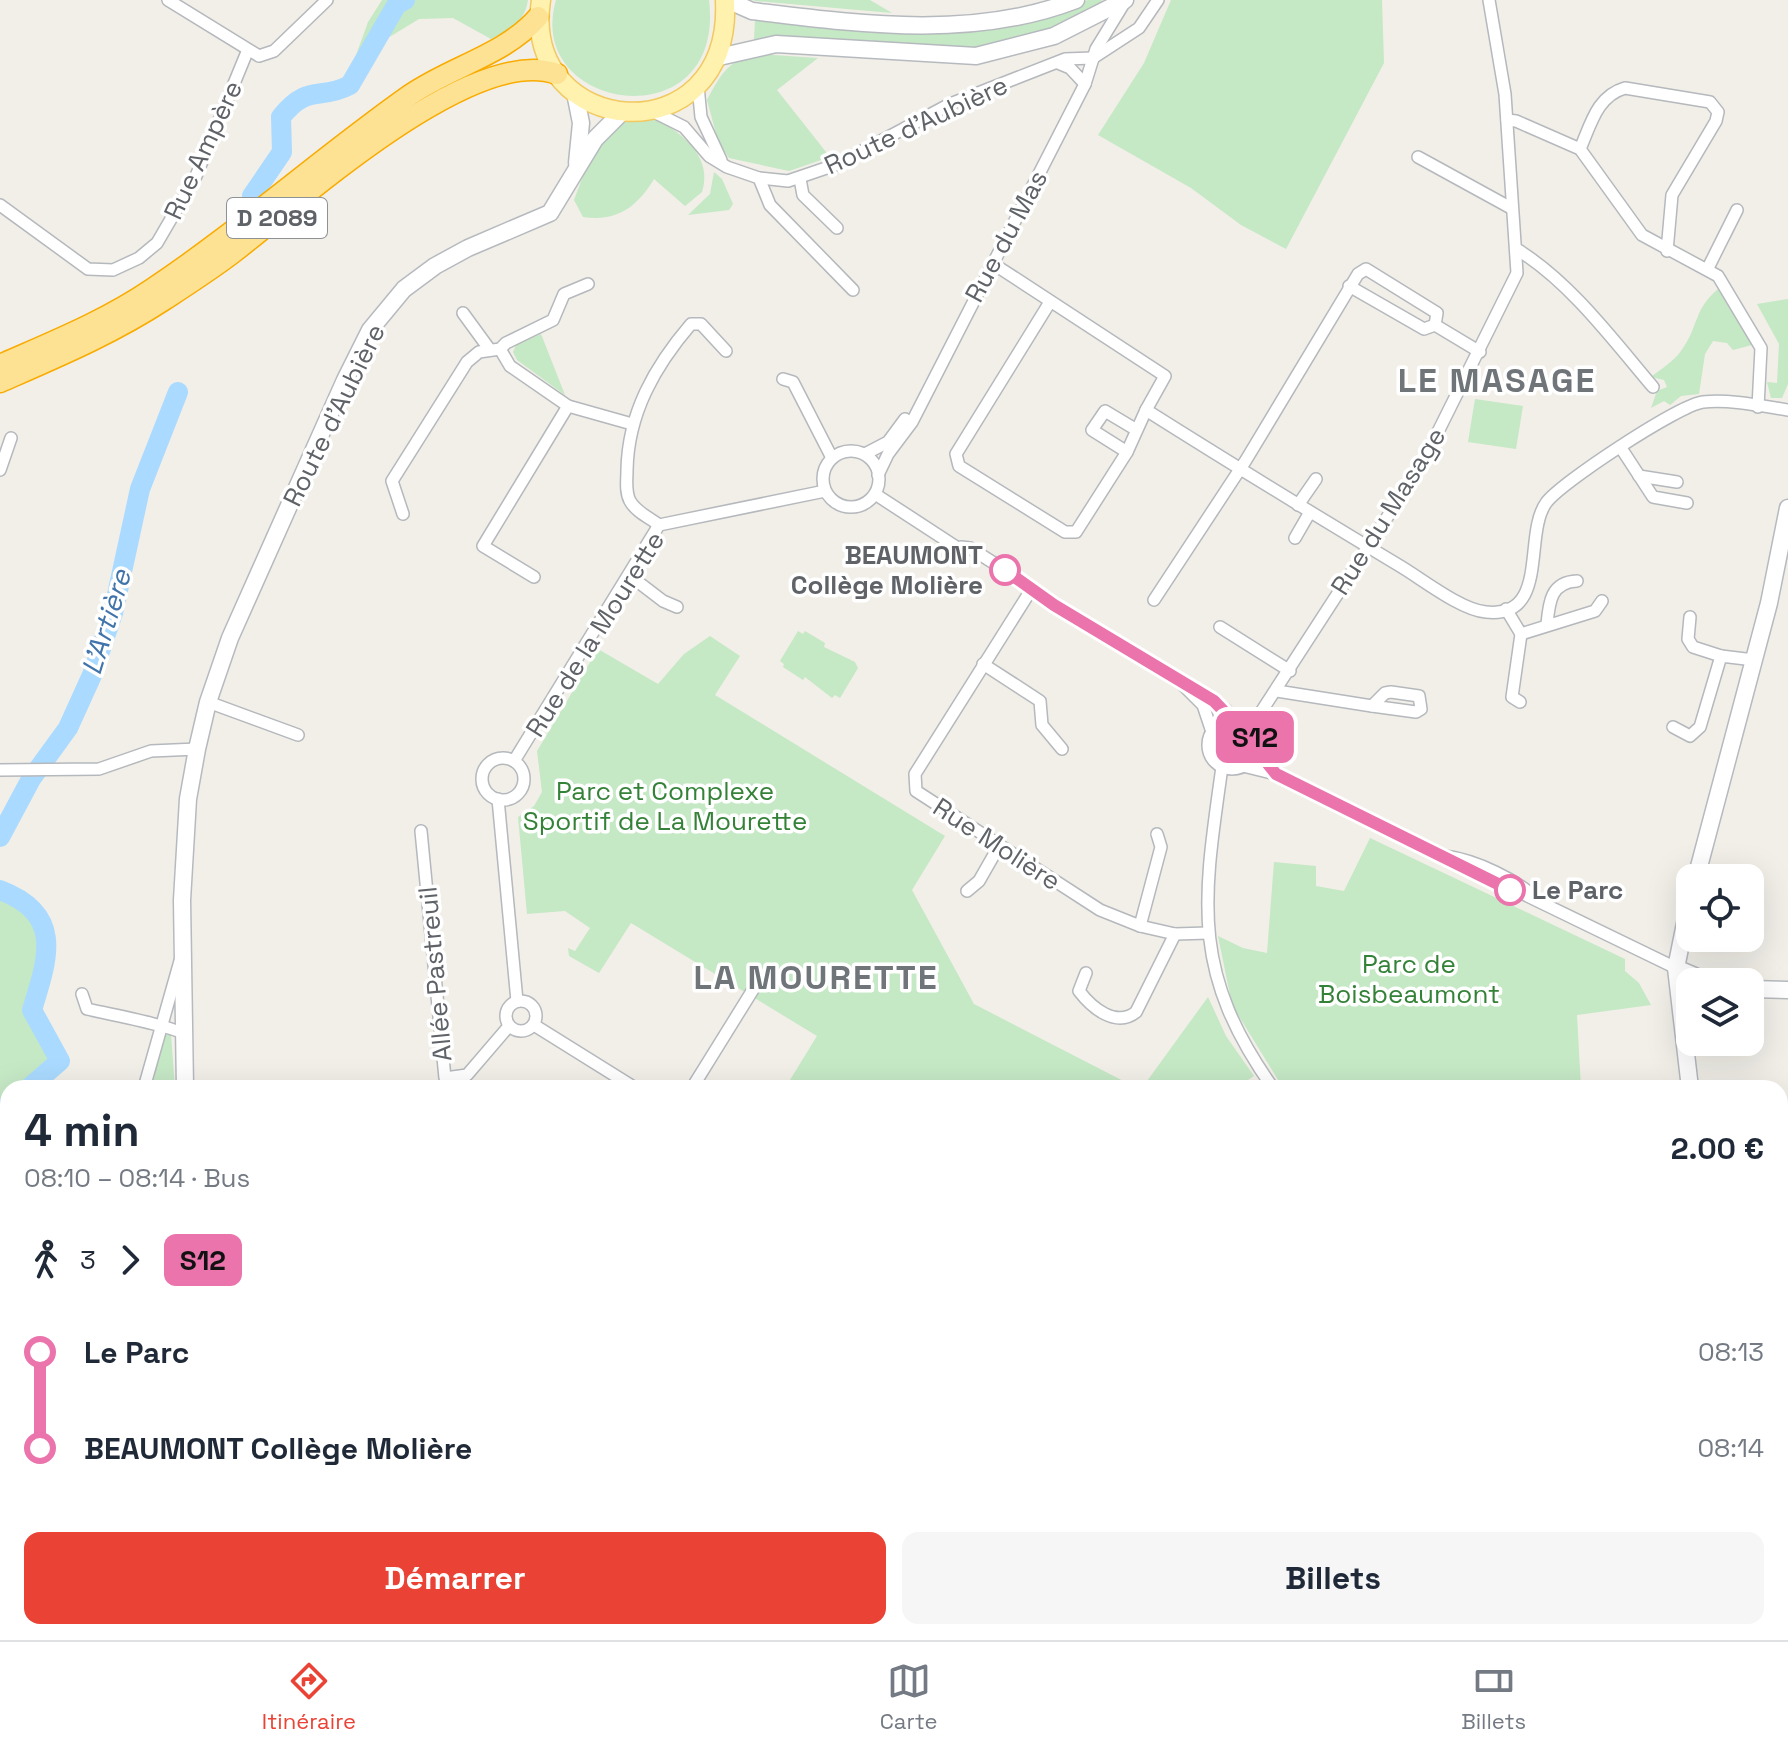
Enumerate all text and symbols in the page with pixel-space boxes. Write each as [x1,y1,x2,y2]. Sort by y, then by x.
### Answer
street label: Route d'Aubière [819,68,1013,182]
street label: Rue Ampère [156,75,250,225]
street label: Rue du Mas [957,164,1055,308]
road number: D 2089 [227,198,327,238]
street label: Route d'Aubière [275,318,393,512]
district label: LE MASAGE [1398,359,1596,402]
street label: Rue du Masage [1323,421,1453,601]
street label: Rue de la Mourette [518,525,672,743]
place label: BEAUMONT Collège Molière [791,538,983,602]
marker: BEAUMONT Collège Molière [990,555,1020,585]
water label: L'Artière [73,564,139,679]
line badge: S12 [1209,711,1301,763]
text: S12 [1232,719,1278,755]
park label: Parc et Complexe Sportif de La Mourette [523,774,807,838]
street label: Rue Molière [927,790,1067,898]
map controls [1676,864,1764,1056]
button: locate [1676,864,1764,952]
place label: Le Parc [1532,873,1623,907]
marker: Le Parc [1495,875,1525,905]
street label: Allée Pastreuil [410,885,460,1063]
park label: Parc de Boisbeaumont [1318,947,1500,1011]
district label: LA MOURETTE [693,956,939,999]
button: layers [1676,968,1764,1056]
text: 4 min [24,1103,140,1159]
text: 2.00 € [1671,1129,1764,1168]
text: 08:10 – 08:14 · Bus [24,1161,250,1195]
icon: walk [24,1238,68,1282]
icon: forward [108,1238,152,1282]
text: S12 [180,1242,226,1278]
text: 3 [80,1243,96,1277]
text: Le Parc [84,1333,189,1372]
text: 08:13 [1698,1335,1764,1369]
text: BEAUMONT Collège Molière [84,1429,472,1468]
text: 08:14 [1697,1431,1764,1465]
button: Démarrer [24,1532,886,1624]
button: Billets [902,1532,1764,1624]
tab: Itinéraire [262,1659,356,1735]
tab: Carte [880,1659,938,1735]
tab: Billets [1461,1659,1526,1735]

